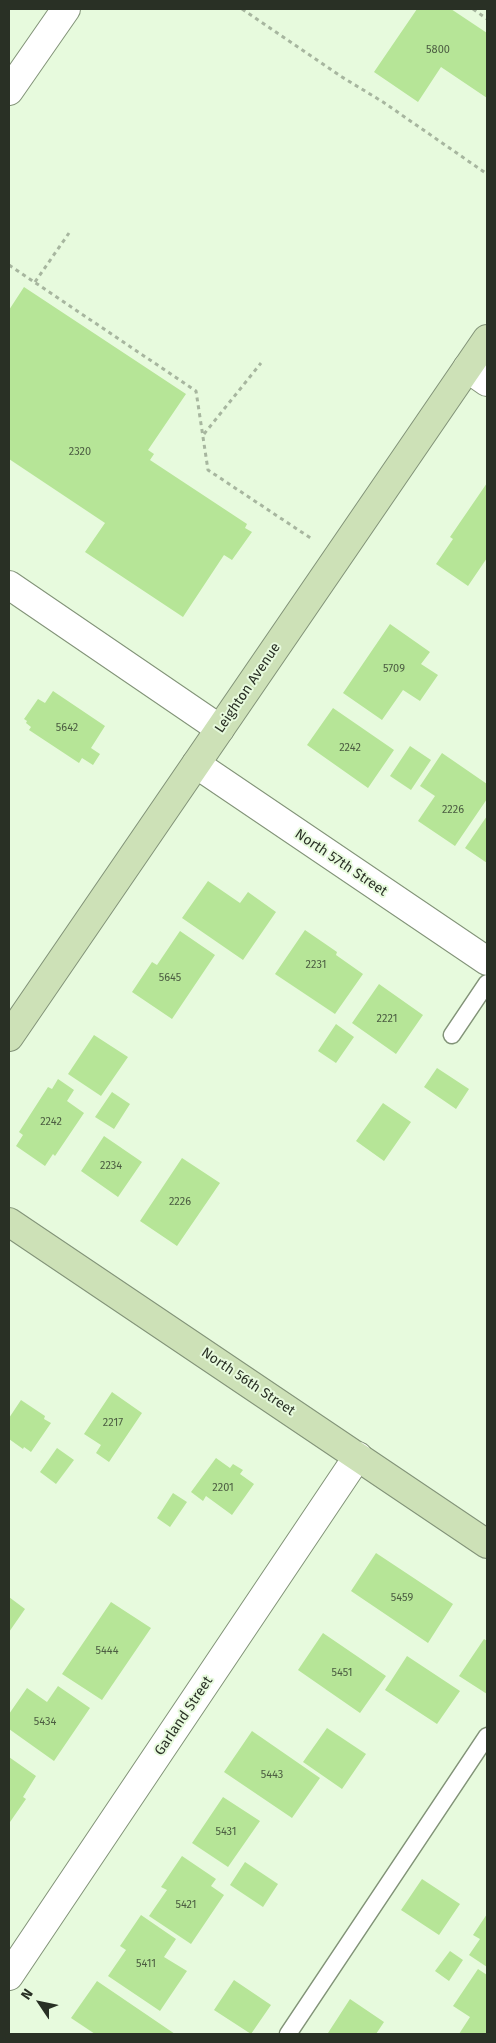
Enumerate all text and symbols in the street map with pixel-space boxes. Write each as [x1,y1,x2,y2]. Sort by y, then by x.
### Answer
house number: 5800 [426,43,450,57]
house number: 2320 [69,445,91,459]
street label: Leighton Avenue [212,640,284,736]
house number: 5709 [383,662,405,676]
house number: 5642 [56,721,78,735]
house number: 2242 [339,741,361,755]
house number: 2226 [442,803,464,817]
street label: North 57th Street [292,826,390,900]
house number: 2231 [306,958,326,972]
house number: 5645 [159,971,181,985]
house number: 2221 [377,1012,397,1026]
house number: 2242 [40,1115,62,1129]
house number: 2234 [100,1159,122,1173]
house number: 2226 [169,1195,191,1209]
street label: North 56th Street [198,1344,298,1420]
house number: 2217 [103,1416,123,1430]
house number: 2201 [212,1481,234,1495]
house number: 5459 [391,1591,413,1605]
house number: 5444 [95,1644,119,1658]
house number: 5451 [332,1666,352,1680]
street label: Garland Street [151,1673,217,1759]
house number: 5434 [34,1715,56,1729]
house number: 5443 [261,1768,283,1782]
house number: 5431 [215,1825,237,1839]
house number: 5421 [175,1898,197,1912]
house number: 5411 [136,1957,156,1971]
north arrow [15,1978,65,2028]
text: N [17,1986,37,2003]

